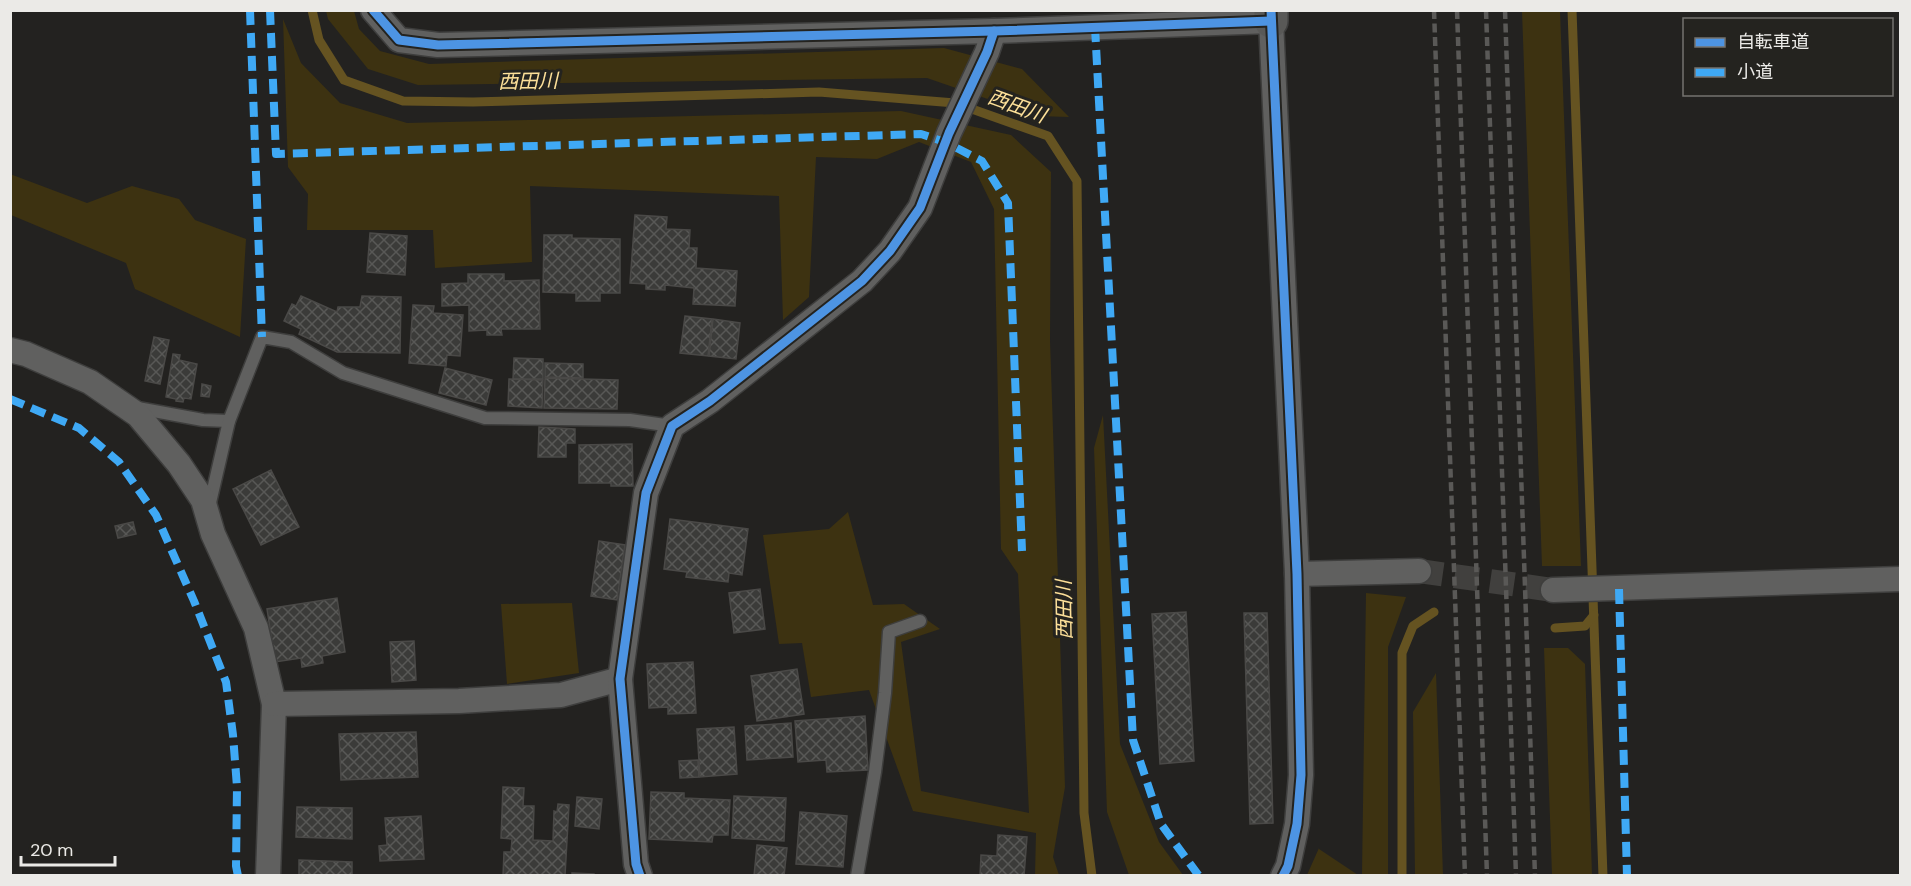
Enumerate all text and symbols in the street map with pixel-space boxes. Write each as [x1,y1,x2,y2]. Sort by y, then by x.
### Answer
legend [1683,18,1893,96]
text: 自転車道 [1737,30,1809,54]
text: 小道 [1737,60,1773,84]
water label: 西田川 [498,67,560,95]
water label: 西田川 [984,84,1052,129]
water label: 西田川 [1050,578,1078,640]
scale bar [21,829,116,867]
text: 20 m [30,838,73,862]

